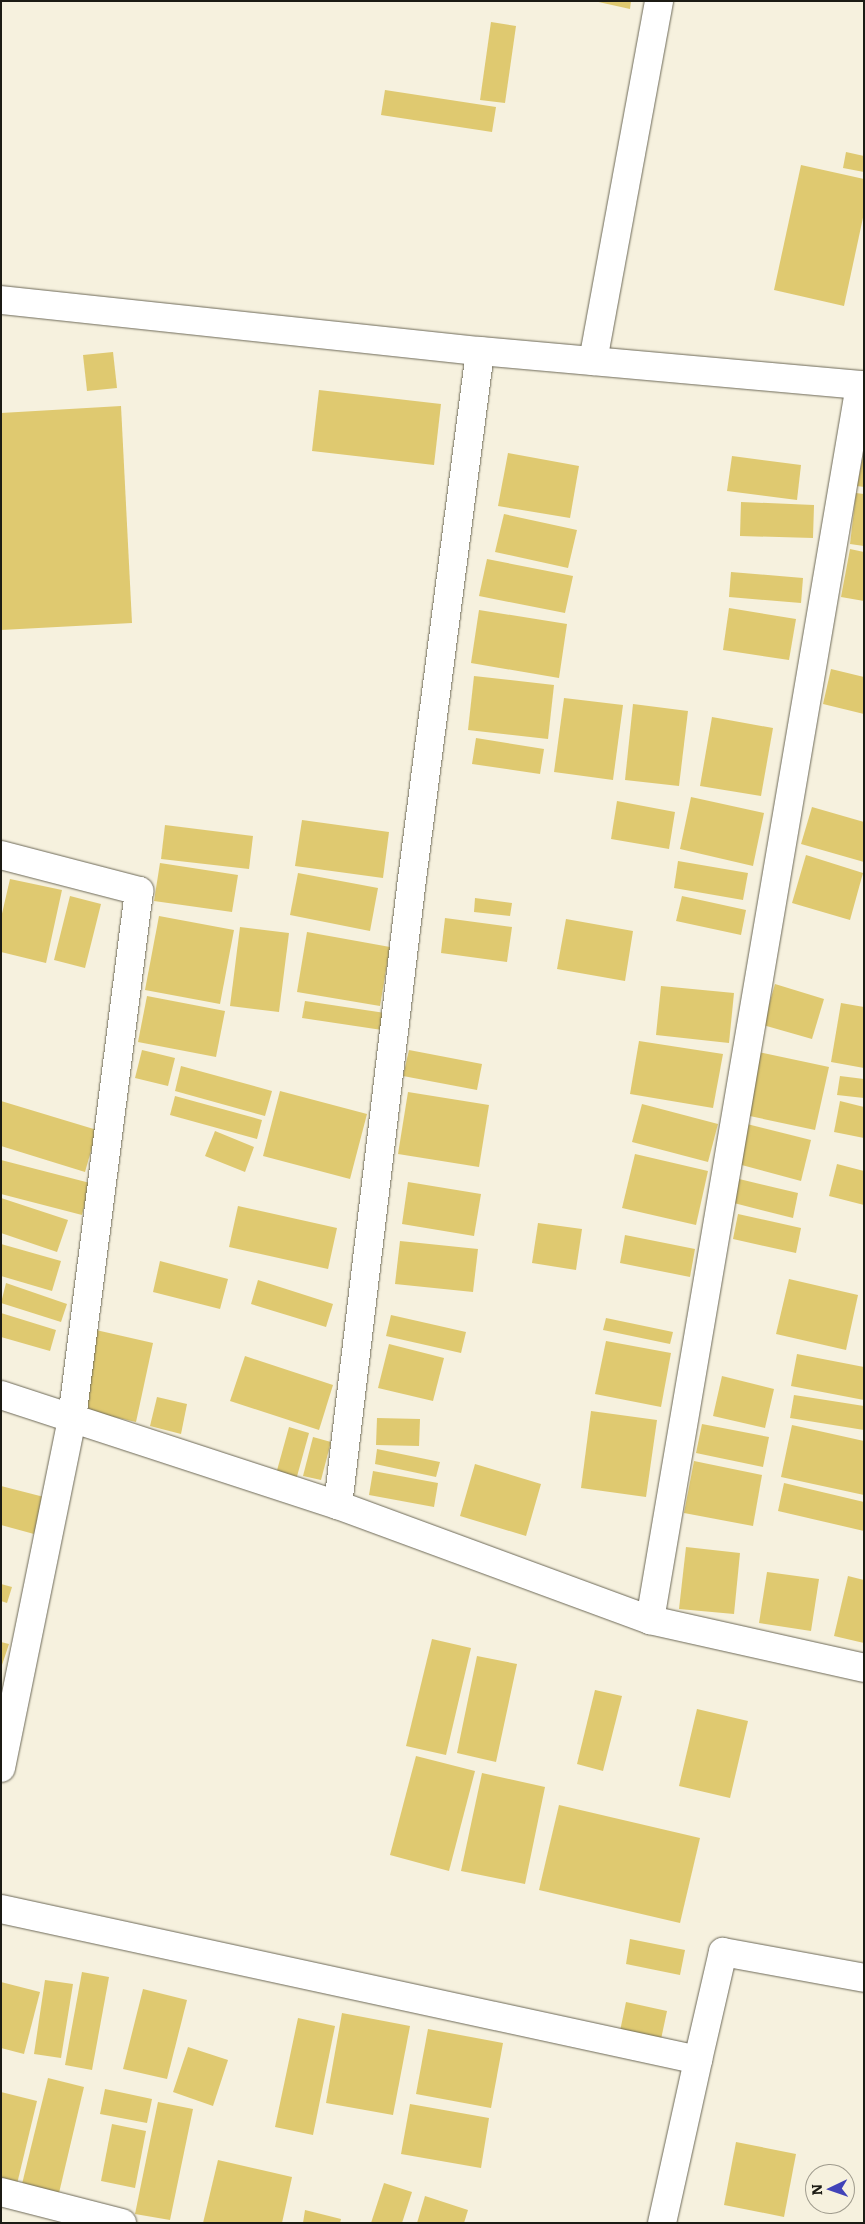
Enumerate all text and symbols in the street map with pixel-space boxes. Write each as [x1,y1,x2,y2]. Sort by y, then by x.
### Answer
north arrow [805,2164,855,2214]
text: N [806,2183,826,2196]

